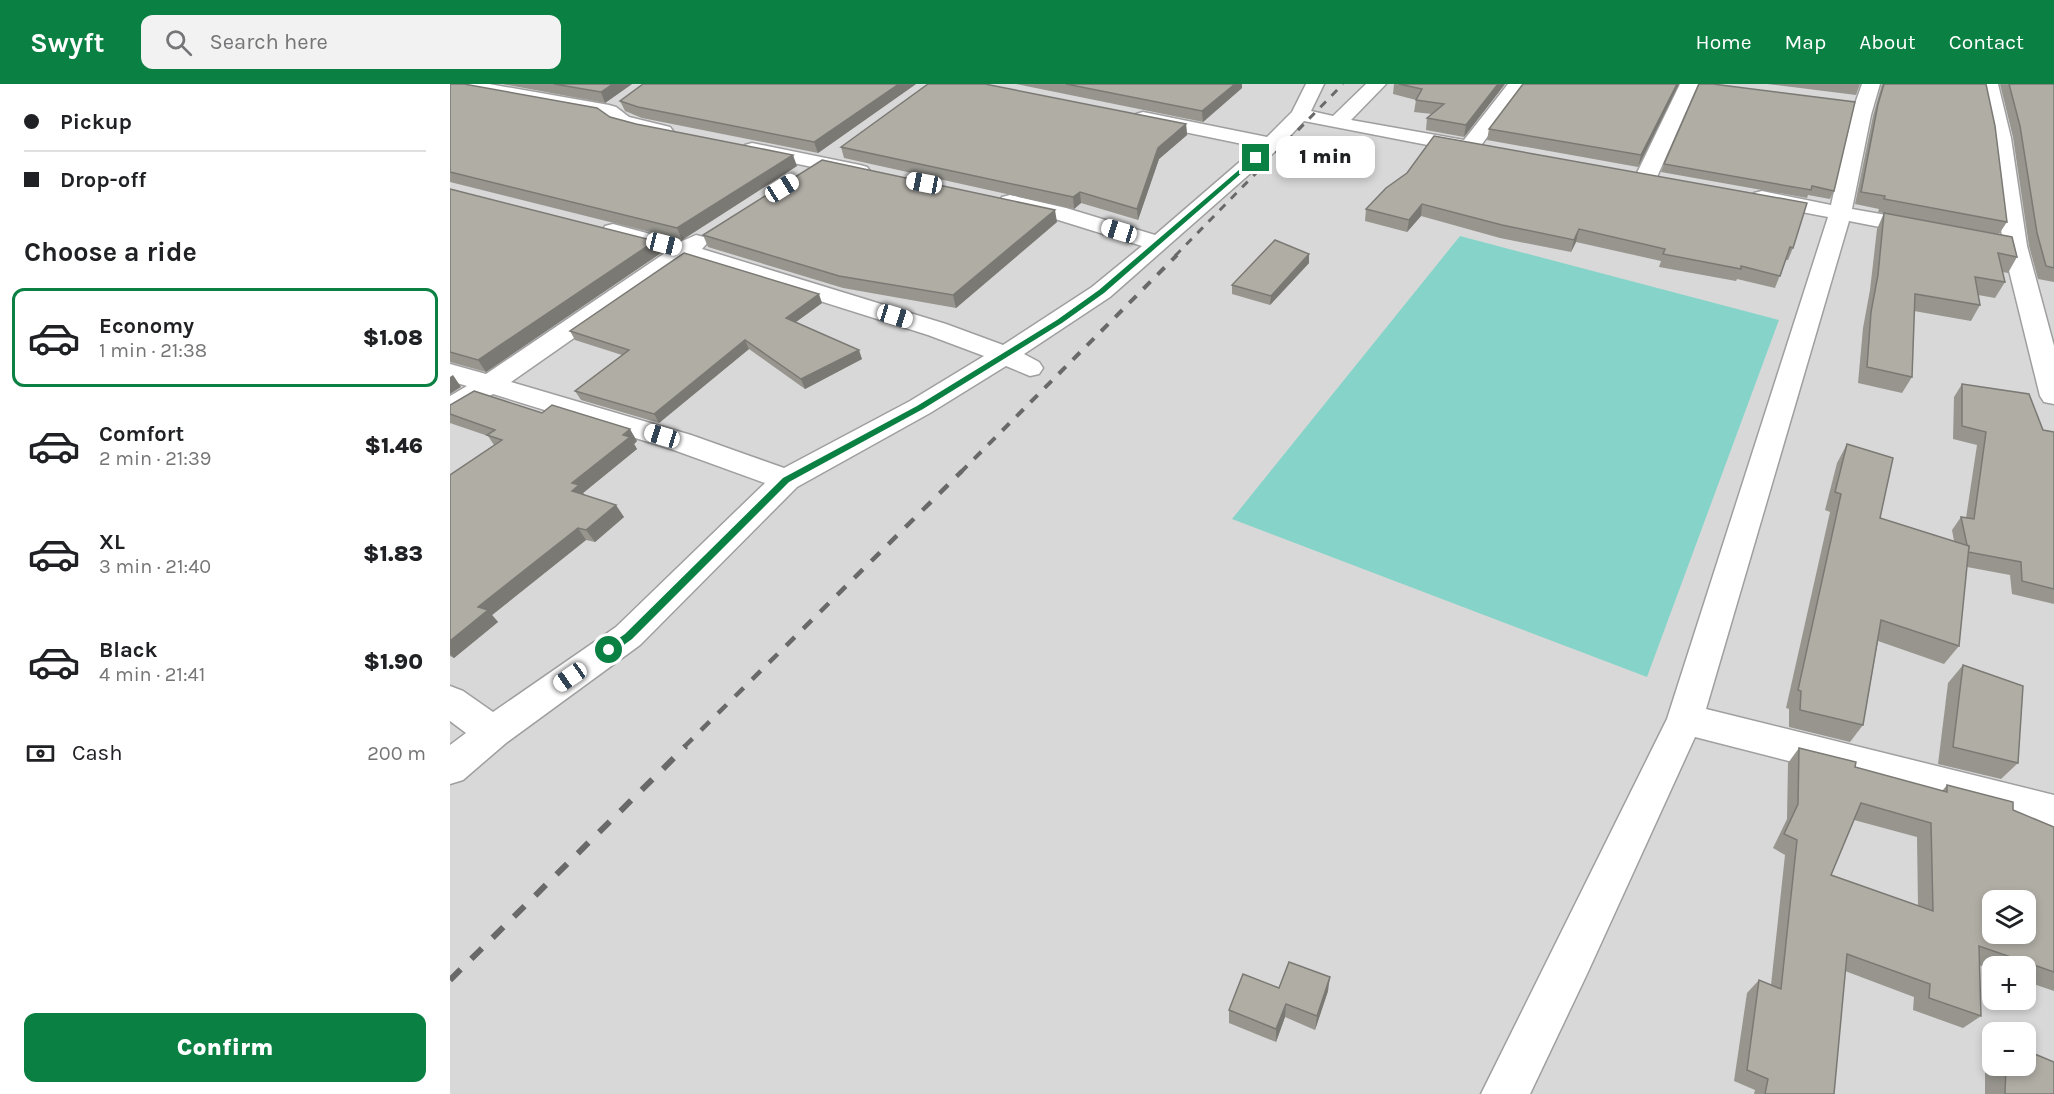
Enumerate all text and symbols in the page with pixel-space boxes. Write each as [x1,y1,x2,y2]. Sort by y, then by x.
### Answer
search box [141,15,561,69]
text: Swyft [30,26,105,59]
icon: search [162,26,195,59]
text: Search here [210,29,328,55]
text: Home [1696,30,1752,54]
text: Map [1785,30,1826,54]
text: About [1859,30,1916,54]
text: Contact [1949,30,2024,54]
text: Pickup [60,109,132,135]
callout: 1 min [1277,137,1376,179]
route end [1242,144,1269,171]
text: 1 min [1299,145,1352,168]
text: Drop-off [60,167,146,193]
car [762,171,802,205]
car [905,171,943,195]
car [1099,217,1139,245]
car [644,231,684,257]
text: Choose a ride [24,236,197,268]
car [875,302,915,330]
icon: car [27,311,81,365]
text: Economy [99,313,194,339]
text: $1.08 [363,325,423,351]
text: 1 min · 21:38 [99,339,207,362]
icon: car [27,419,81,473]
text: Comfort [99,421,184,447]
car [642,422,682,450]
text: $1.46 [364,433,423,459]
text: 2 min · 21:39 [99,447,211,470]
icon: car [27,527,81,581]
text: XL [99,529,125,555]
text: $1.83 [363,541,423,567]
text: 3 min · 21:40 [99,555,211,578]
icon: car [27,635,81,689]
route start [595,636,622,663]
text: Black [99,637,158,663]
text: $1.90 [364,649,423,675]
car [550,659,590,695]
text: 4 min · 21:41 [99,663,205,686]
icon: cash [24,737,57,770]
text: Cash [72,740,122,766]
text: 200 m [367,742,426,765]
map controls [1982,890,2036,1076]
button: layers [1982,890,2036,944]
button: + [1982,956,2036,1010]
button: Confirm [24,1013,426,1082]
button: − [1982,1022,2036,1076]

